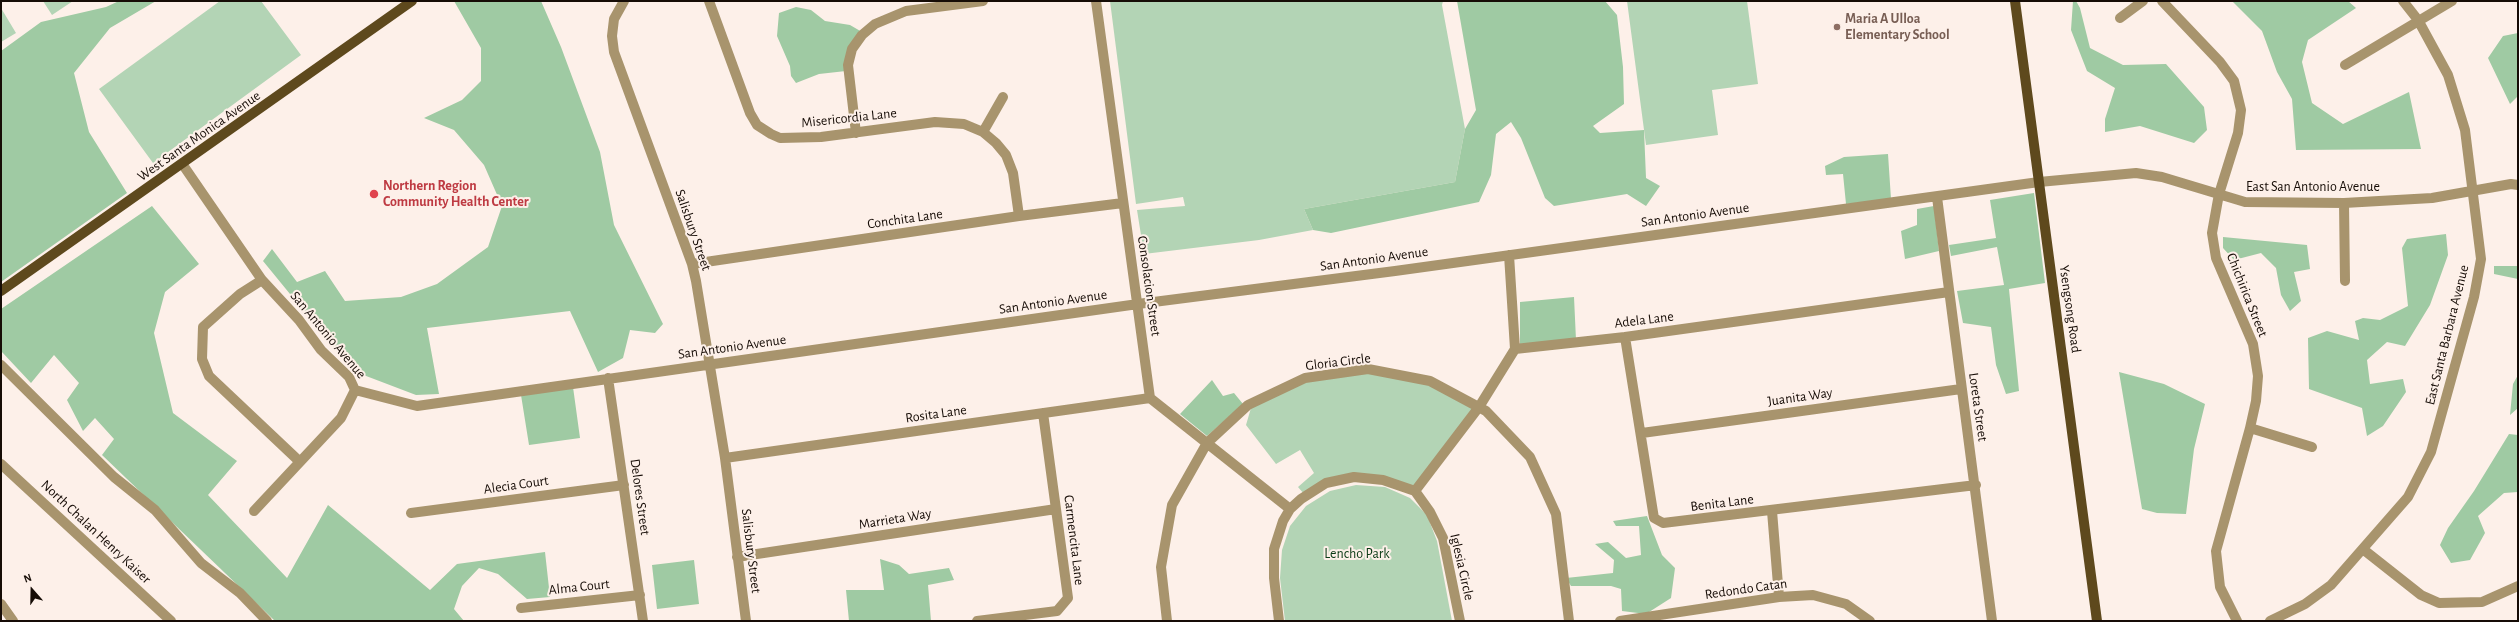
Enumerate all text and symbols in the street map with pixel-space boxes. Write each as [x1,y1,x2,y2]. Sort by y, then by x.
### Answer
place label: Maria A Ulloa Elementary School [1845,11,1950,44]
marker: Maria A Ulloa Elementary School [1832,22,1842,32]
street label: West Santa Monica Avenue [134,87,264,185]
street label: Misericordia Lane [800,105,898,131]
place label: Northern Region Community Health Center [383,178,529,210]
street label: East San Antonio Avenue [2246,179,2380,195]
street label: Salisbury Street [671,187,715,273]
marker: Northern Region Community Health Center [368,188,380,200]
street label: San Antonio Avenue [1640,199,1750,231]
street label: Conchita Lane [866,205,944,233]
street label: Consolacion Street [1134,235,1164,337]
street label: San Antonio Avenue [1319,243,1429,275]
street label: Chichirica Street [2223,251,2271,339]
street label: East Santa Barbara Avenue [2421,263,2473,407]
street label: Ysengsong Road [2056,264,2084,354]
street label: San Antonio Avenue [998,286,1108,318]
street label: San Antonio Avenue [287,288,369,382]
street label: Adela Lane [1613,308,1675,332]
street label: San Antonio Avenue [677,331,787,363]
street label: Gloria Circle [1304,350,1372,374]
street label: Loreta Street [1965,371,1991,443]
street label: Juanita Way [1766,384,1834,410]
street label: Rosita Lane [904,401,968,427]
street label: Delores Street [626,458,654,536]
street label: Alecia Court [482,472,550,498]
street label: North Chalan Henry Kaiser [38,477,154,587]
street label: Benita Lane [1689,491,1755,515]
street label: Carmencita Lane [1060,494,1088,586]
street label: Marrieta Way [857,505,933,533]
street label: Salisbury Street [737,508,765,594]
street label: Iglesia Circle [1446,532,1478,602]
park label: Lencho Park [1324,546,1390,562]
north arrow [12,570,52,610]
text: N [22,572,33,585]
street label: Alma Court [548,575,610,599]
street label: Redondo Catan [1704,575,1788,603]

